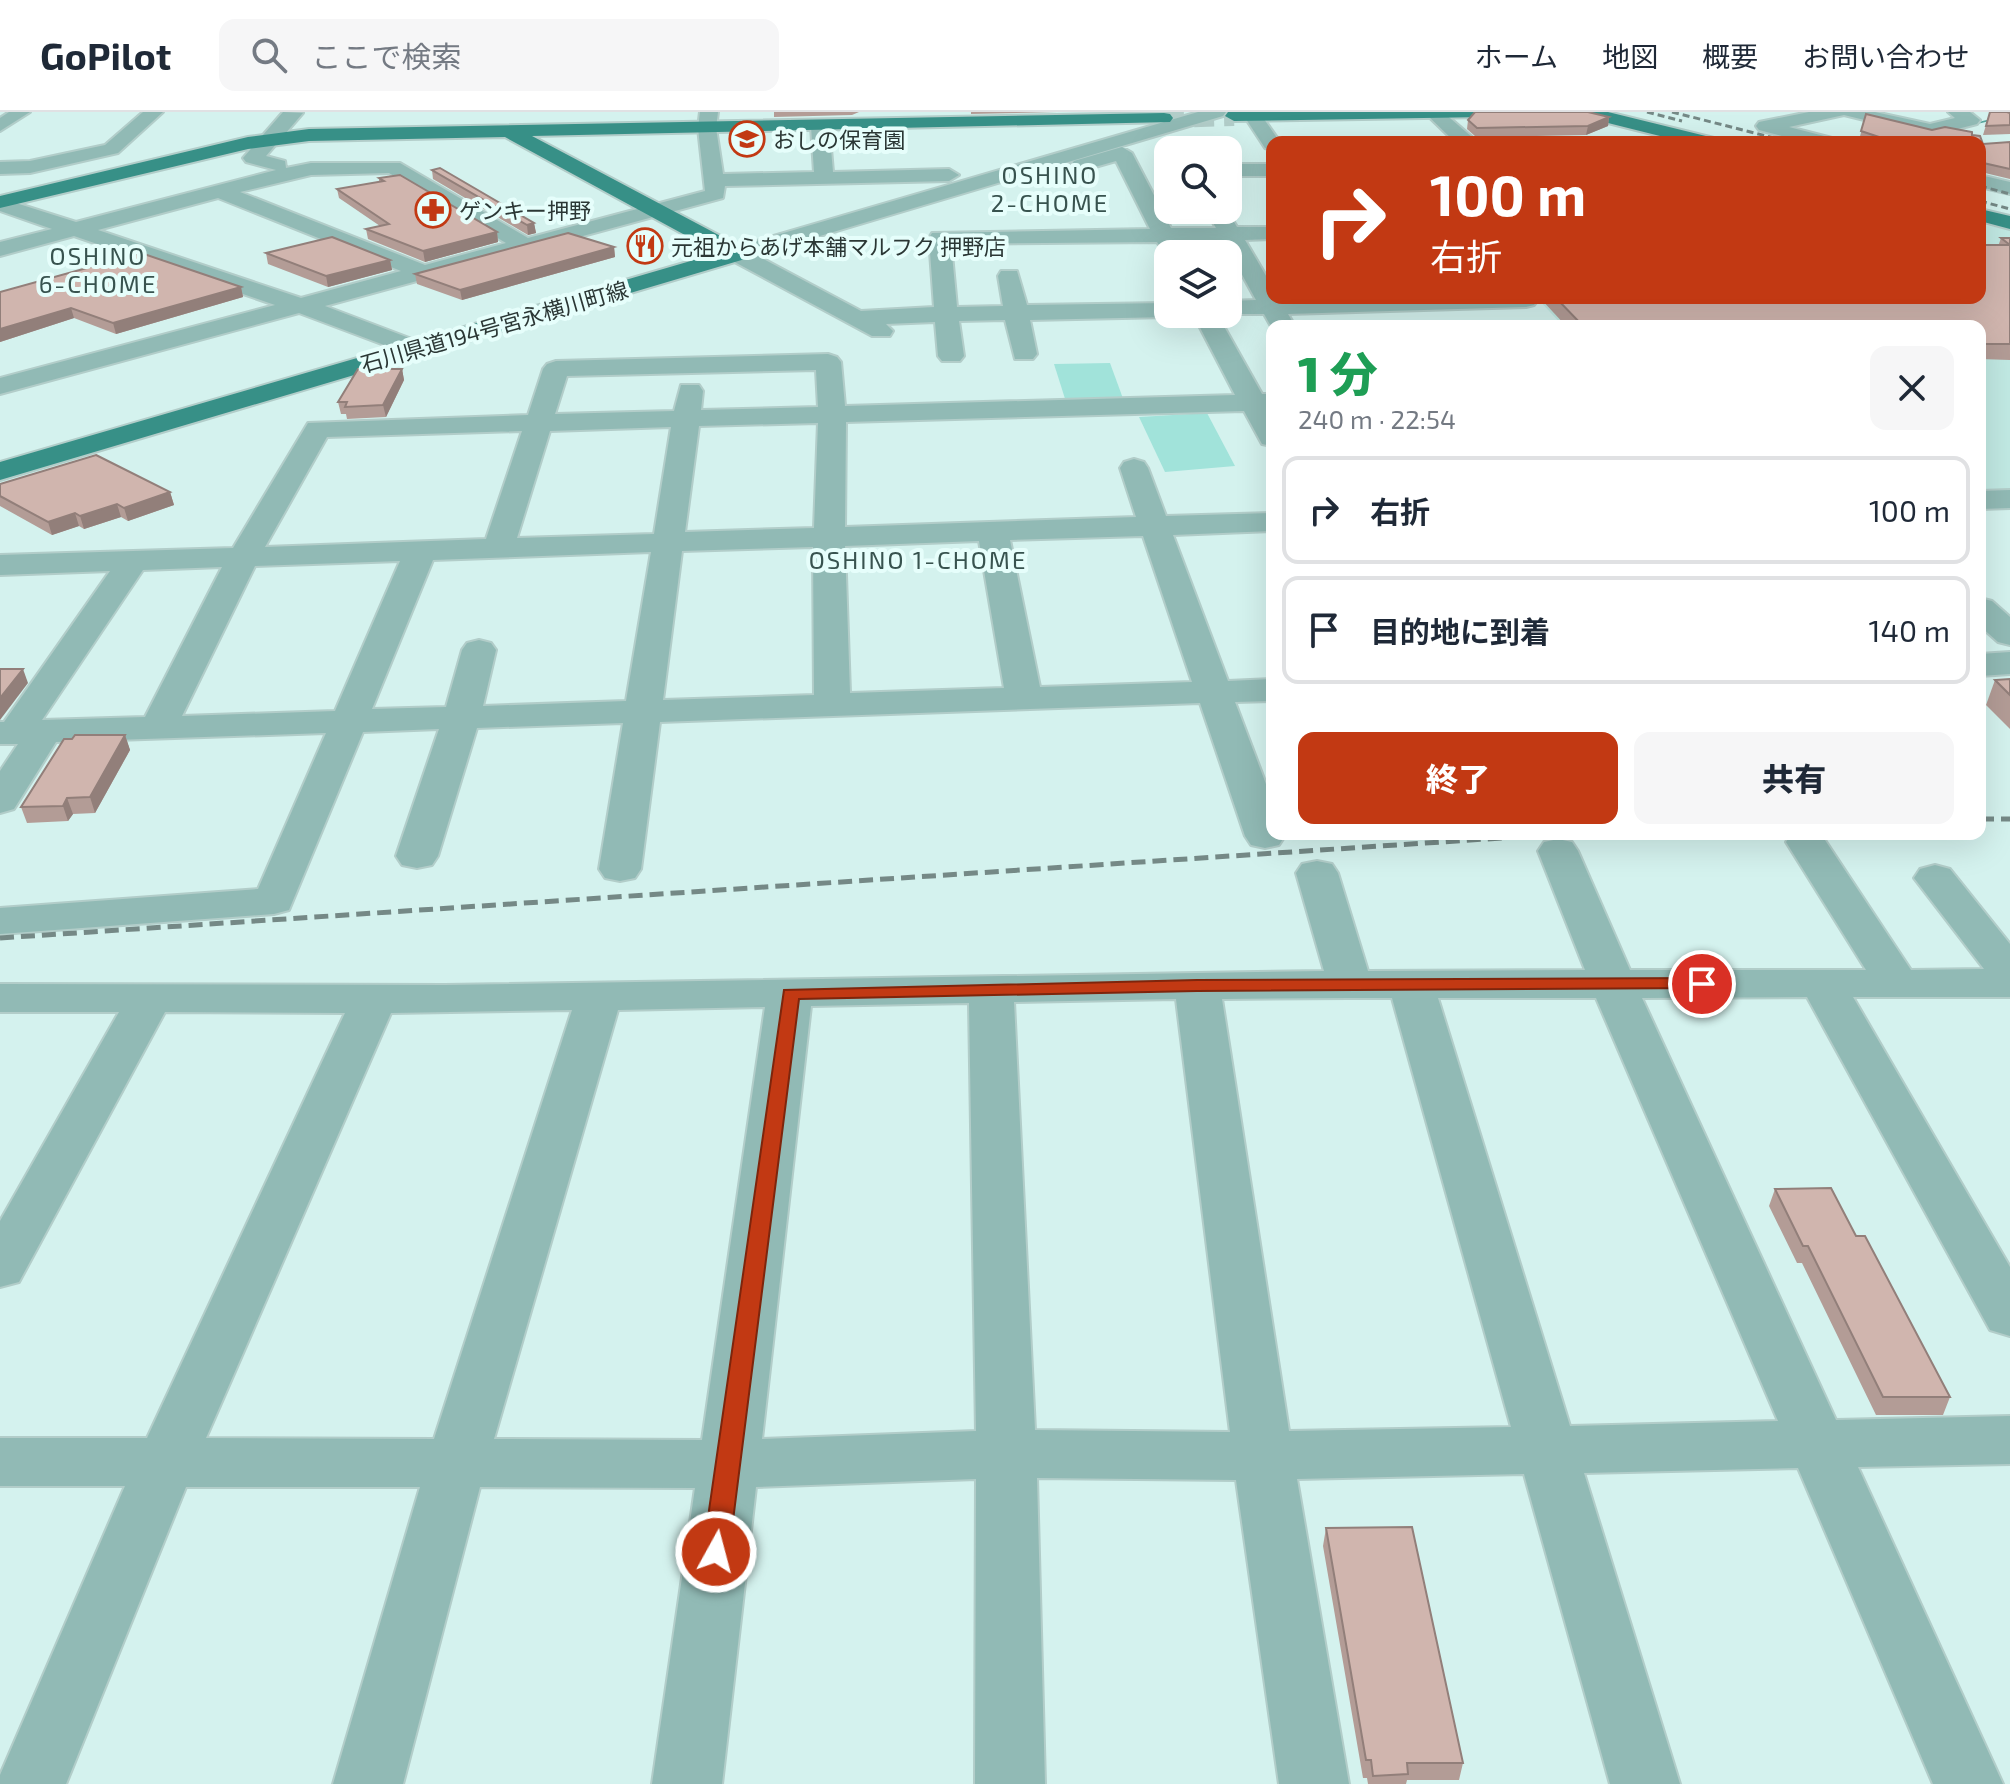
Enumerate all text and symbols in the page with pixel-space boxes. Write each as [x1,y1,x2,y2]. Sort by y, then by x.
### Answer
search box [219,19,779,91]
text: GoPilot [40,32,171,78]
icon: search [247,33,291,77]
text: ここで検索 [311,38,461,74]
text: ホーム [1475,39,1558,73]
text: 地図 [1602,39,1658,73]
text: 概要 [1702,39,1758,73]
text: お問い合わせ [1802,39,1970,73]
school or university icon: おしの保育園 [728,120,766,158]
place label: おしの保育園 [773,126,905,152]
map controls [1154,136,1242,328]
button: search [1154,136,1242,224]
district label: OSHINO 2-CHOME [991,160,1109,217]
text: 100 m [1430,160,1586,227]
icon: right [1298,168,1402,272]
pharmacy icon: ゲンキー押野 [414,191,452,229]
place label: ゲンキー押野 [459,197,591,223]
restaurant icon: 元祖からあげ本舗マルフク 押野店 [626,227,664,265]
place label: 元祖からあげ本舗マルフク 押野店 [671,233,1006,259]
text: 右折 [1430,234,1502,277]
button: layers [1154,240,1242,328]
district label: OSHINO 6-CHOME [39,241,157,298]
street label: 石川県道194号宮永横川町線 [357,275,631,377]
text: 1 分 [1298,344,1378,402]
button: close [1870,346,1954,430]
text: 240 m · 22:54 [1298,403,1456,434]
icon: right [1302,488,1346,532]
text: 100 m [1869,492,1950,528]
text: 右折 [1370,493,1430,529]
district label: OSHINO 1-CHOME [809,545,1027,574]
icon: arrive [1302,608,1346,652]
text: 140 m [1869,612,1950,648]
text: 目的地に到着 [1370,613,1550,649]
button: 終了 [1298,732,1618,824]
button: 共有 [1634,732,1954,824]
pin [1668,950,1736,1018]
icon: arrive [1680,962,1724,1006]
position arrow [674,1510,758,1594]

